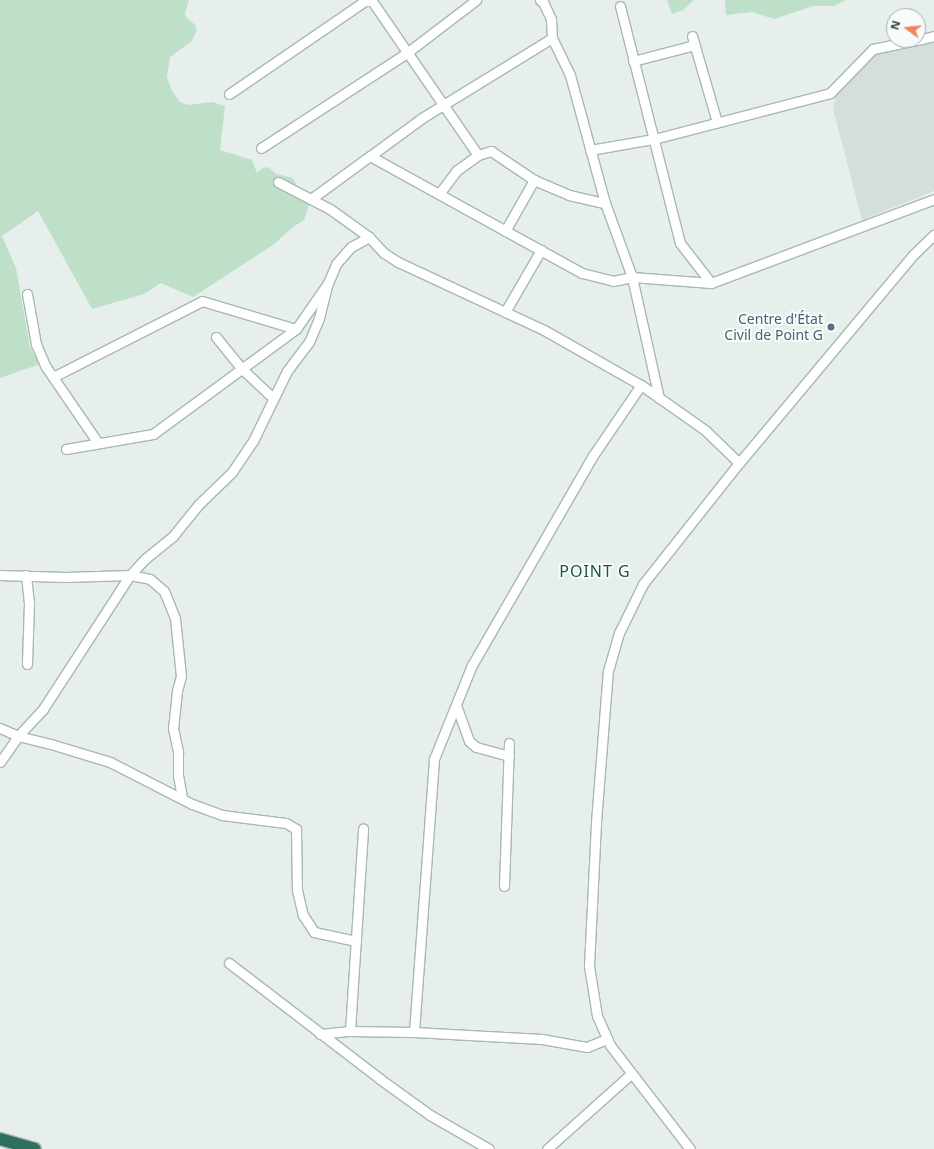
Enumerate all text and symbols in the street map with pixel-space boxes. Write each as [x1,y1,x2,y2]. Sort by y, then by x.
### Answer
north arrow [886,8,926,48]
text: N [886,19,903,31]
place label: Centre d'État Civil de Point G [724,311,823,344]
marker: Centre d'État Civil de Point G [826,322,836,332]
district label: POINT G [559,561,631,581]

